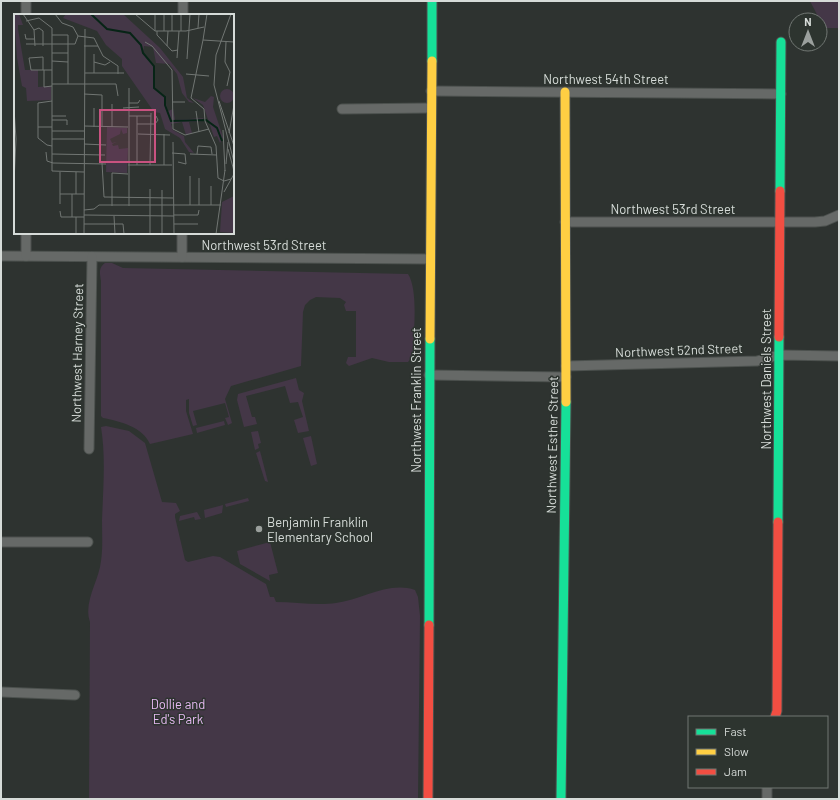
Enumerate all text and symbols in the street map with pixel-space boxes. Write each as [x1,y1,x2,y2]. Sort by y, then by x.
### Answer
north arrow [788,12,828,52]
inset map [14,14,234,234]
text: N [804,15,812,28]
street label: Northwest 54th Street [543,71,669,87]
street label: Northwest 53rd Street [610,201,736,217]
street label: Northwest 53rd Street [201,237,327,253]
street label: Northwest Harney Street [68,283,86,423]
street label: Northwest Daniels Street [758,308,774,450]
street label: Northwest Franklin Street [408,327,424,473]
street label: Northwest 52nd Street [615,340,743,360]
street label: Northwest Esther Street [543,376,561,514]
place label: Benjamin Franklin Elementary School [267,514,373,545]
marker: Benjamin Franklin Elementary School [254,524,264,534]
park label: Dollie and Ed's Park [151,696,205,727]
legend [688,716,828,788]
text: Fast [724,724,747,738]
text: Slow [724,744,749,758]
text: Jam [724,764,747,778]

